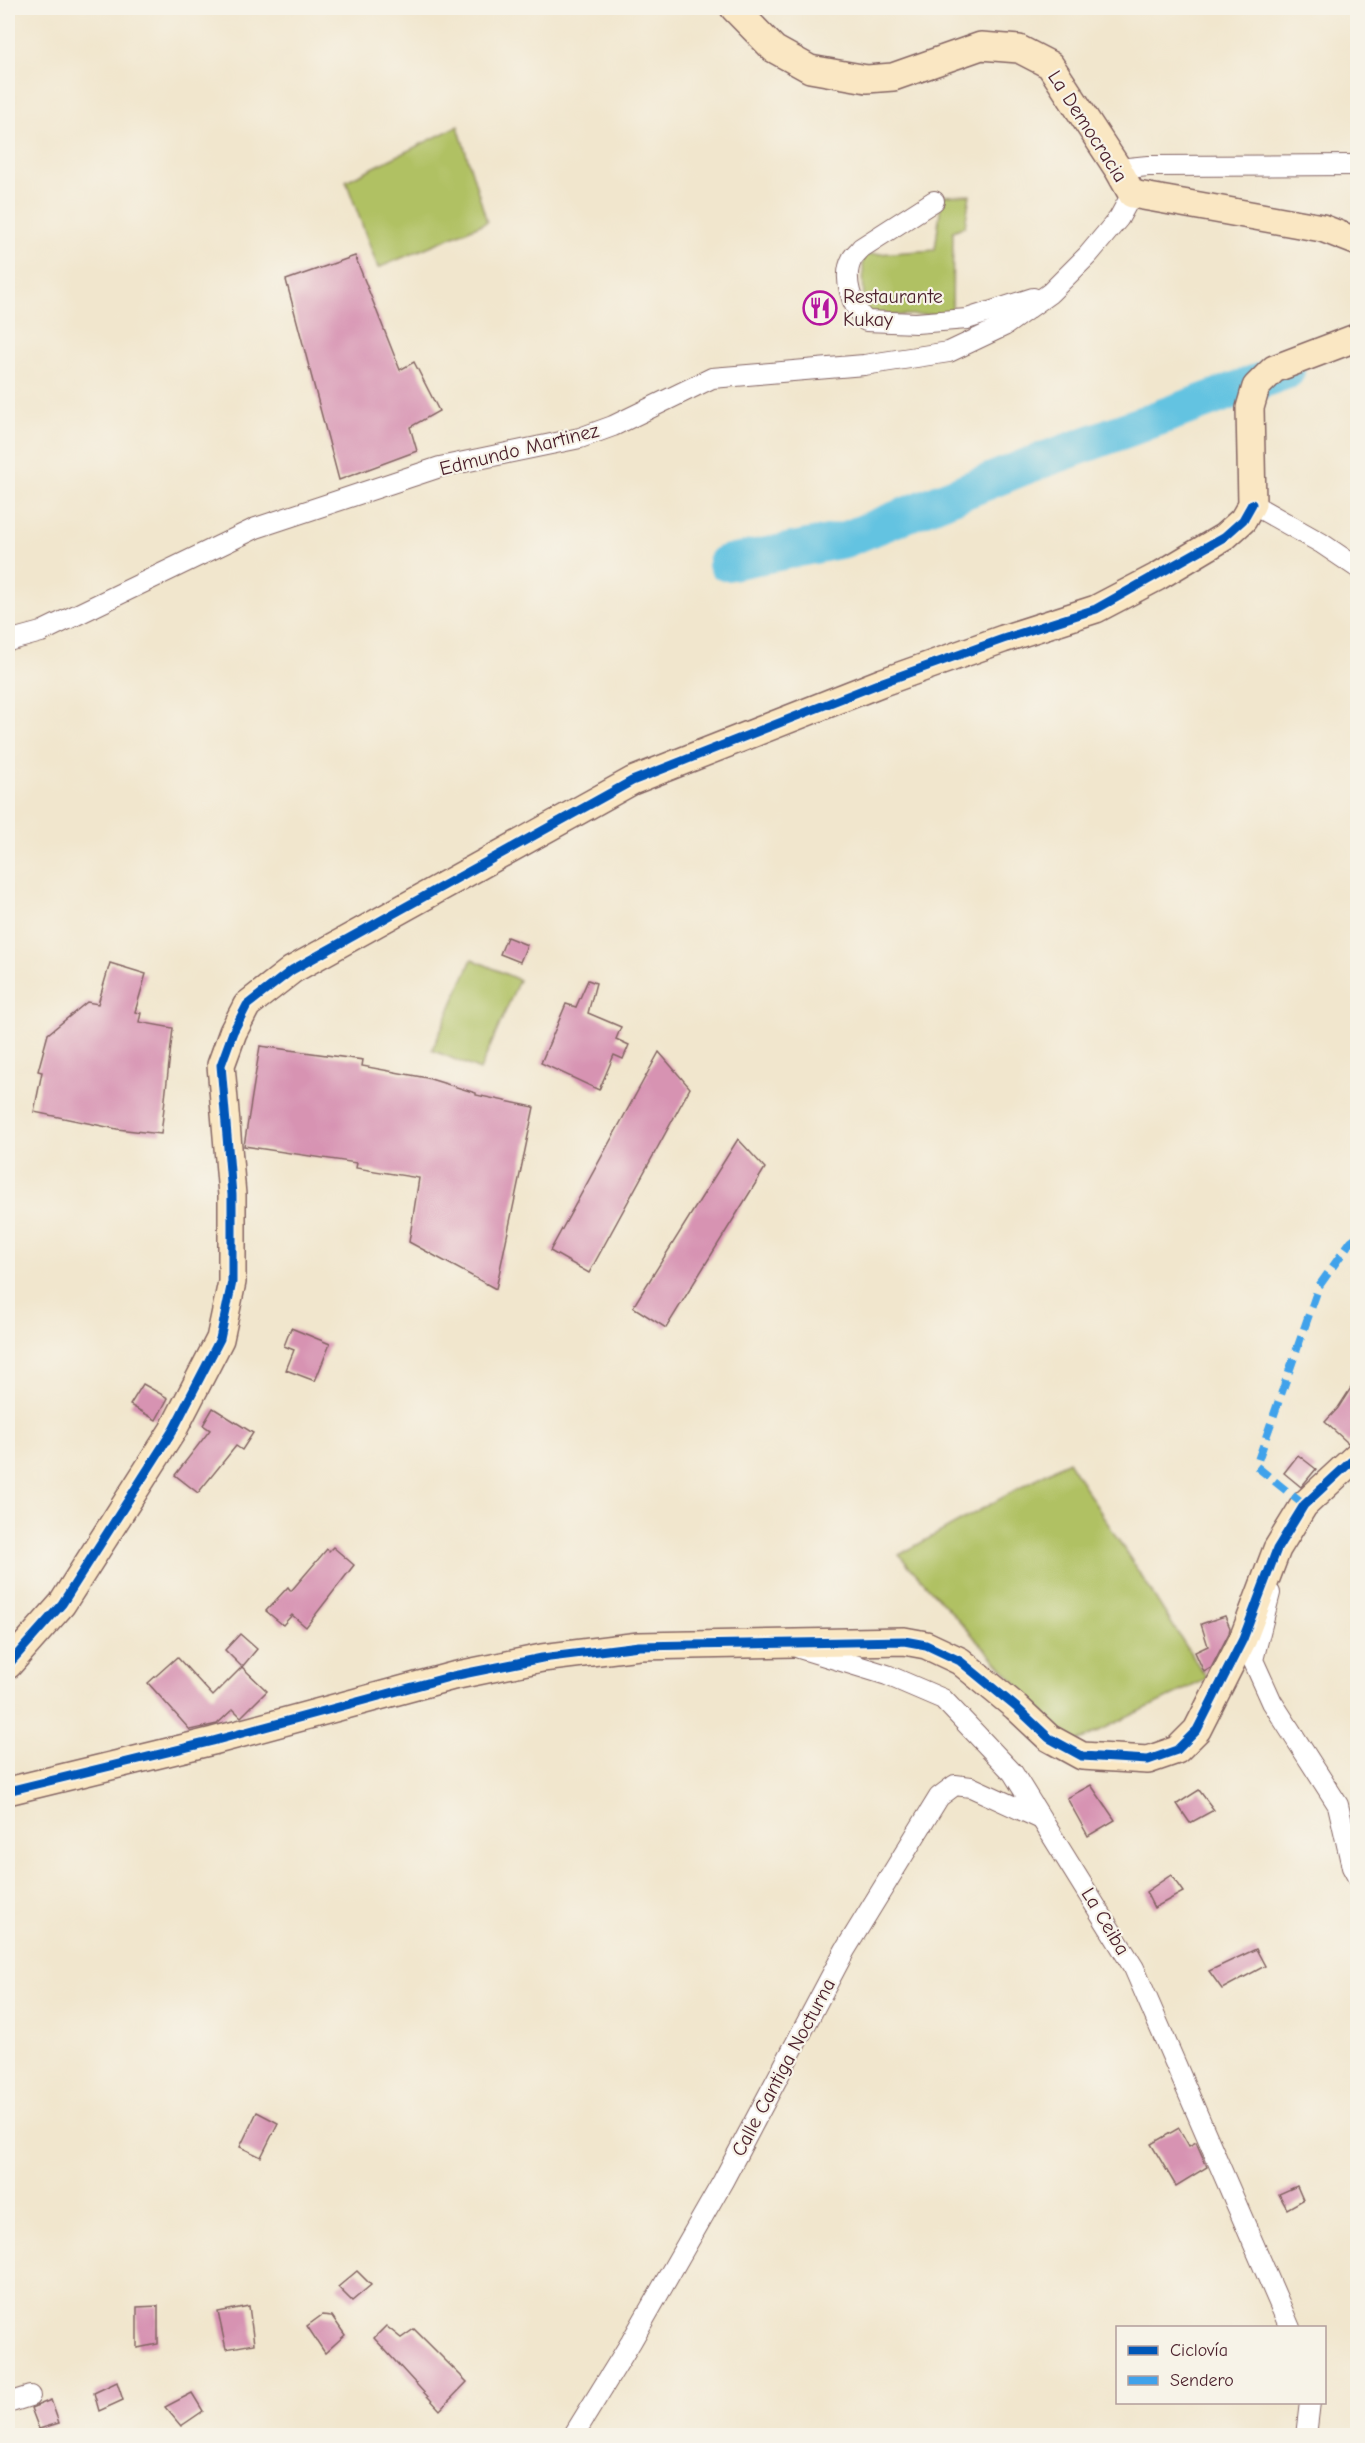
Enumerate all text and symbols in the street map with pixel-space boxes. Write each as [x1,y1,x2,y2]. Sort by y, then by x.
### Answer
street label: La Democracia [1043,66,1132,186]
place label: Restaurante Kukay [843,285,943,331]
restaurant icon: Restaurante Kukay [802,290,838,326]
street label: Edmundo Martinez [437,418,601,480]
street label: La Ceiba [1077,1883,1135,1959]
street label: Calle Cantiga Nocturna [727,1974,840,2160]
legend [1116,2326,1326,2404]
text: Ciclovía [1170,2340,1228,2361]
text: Sendero [1170,2370,1234,2391]

